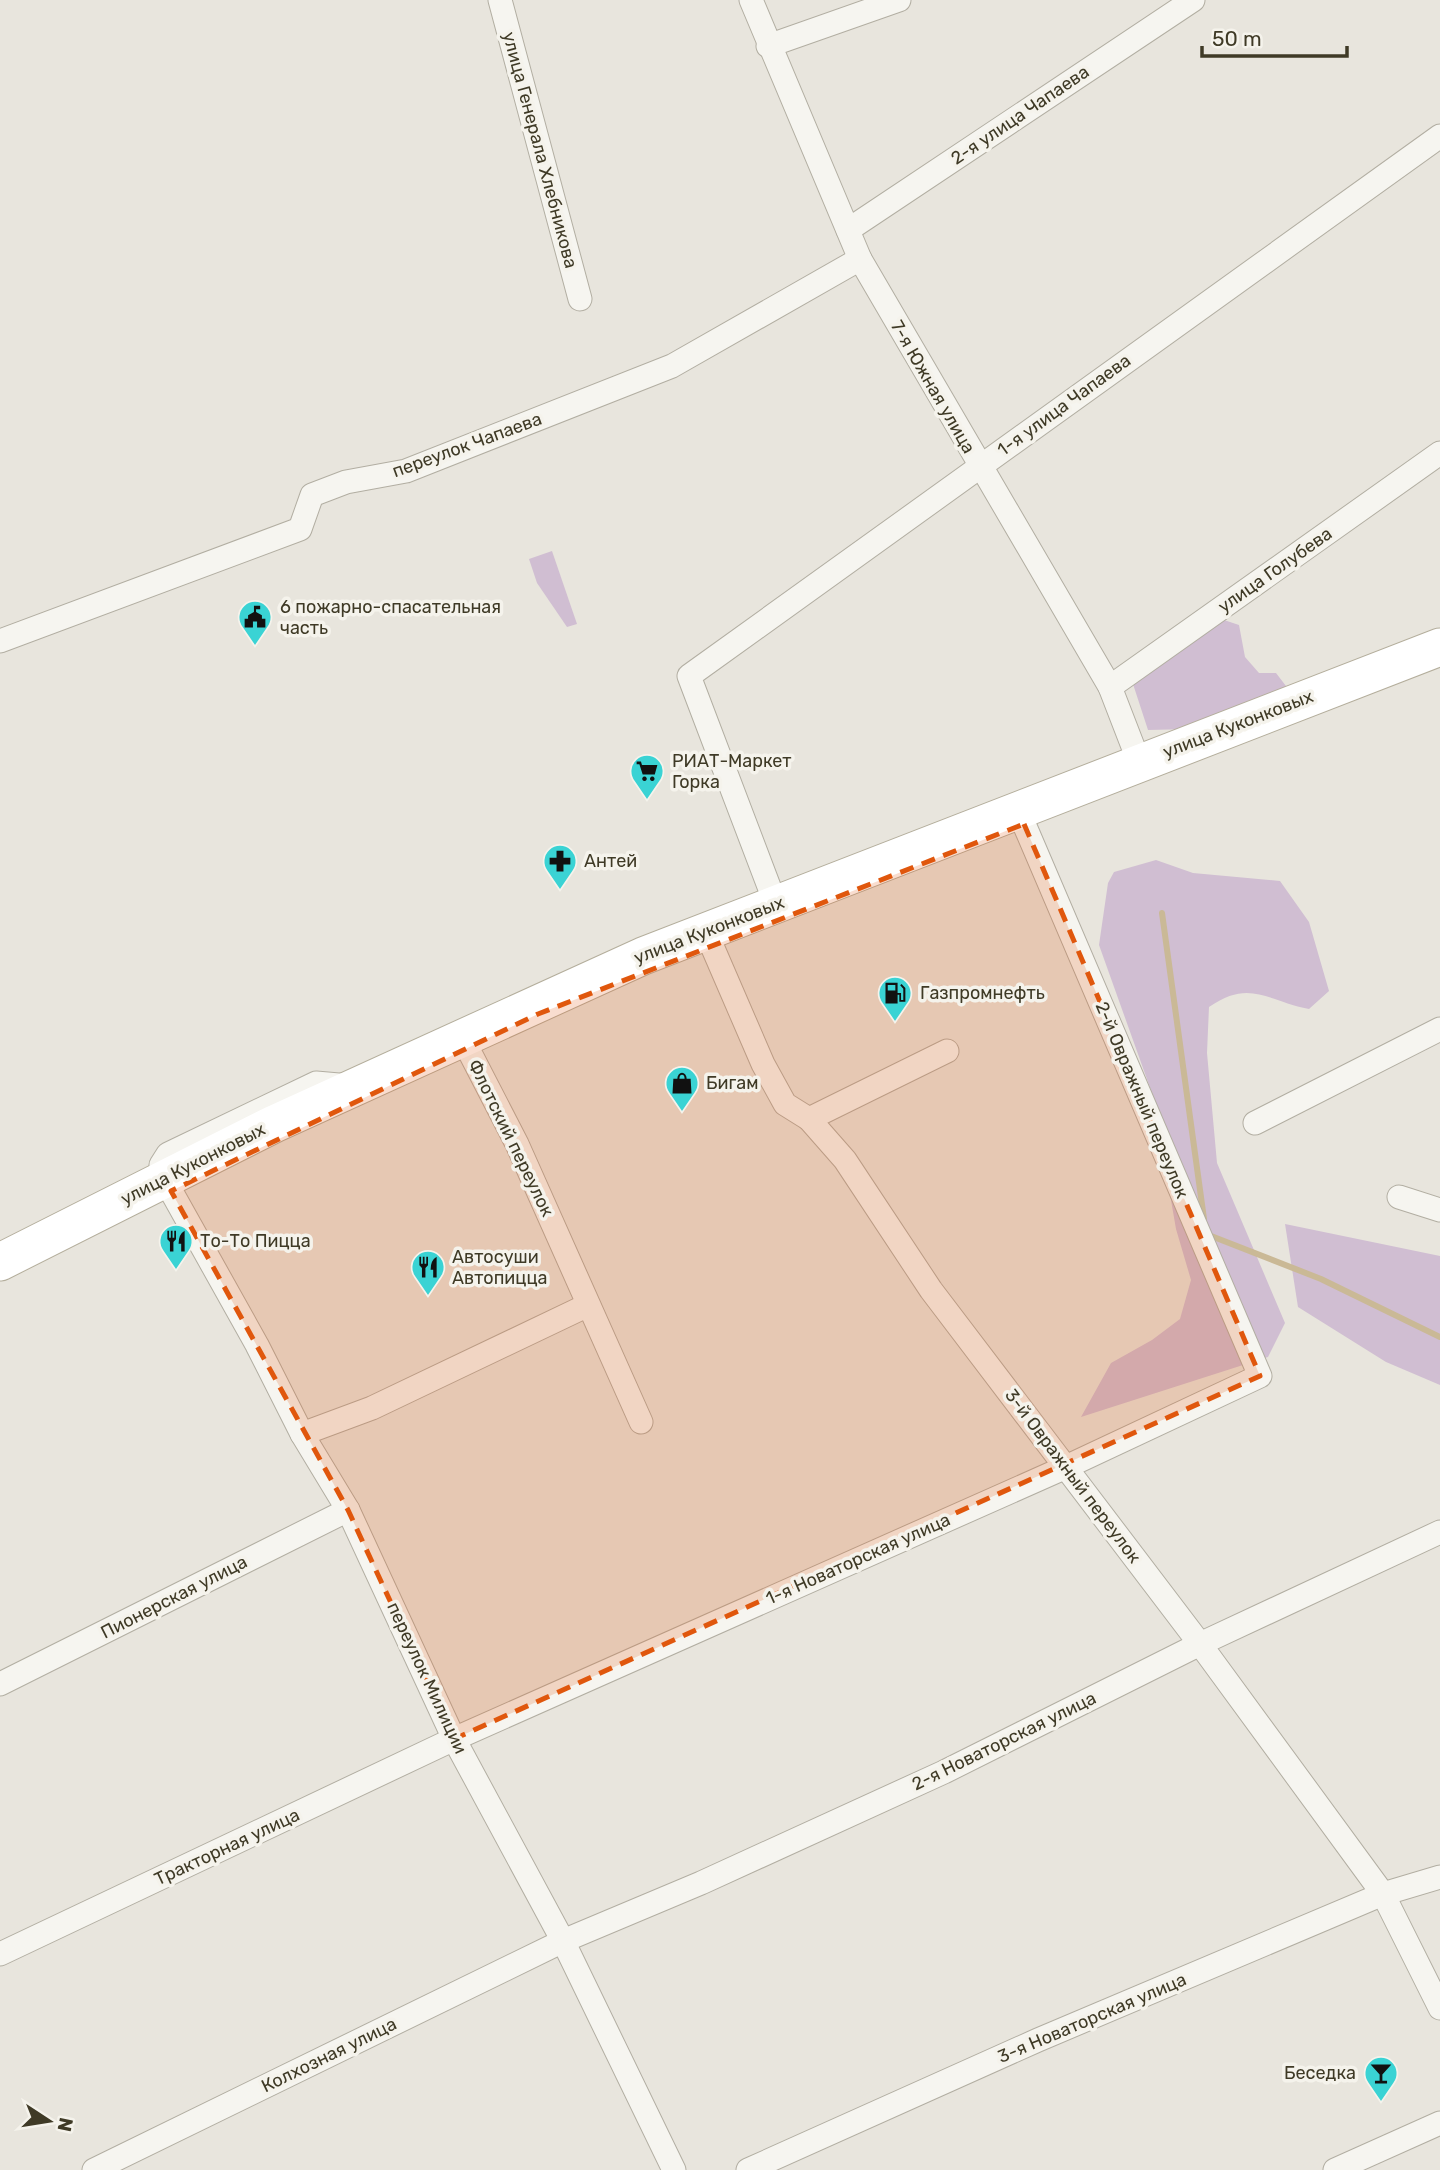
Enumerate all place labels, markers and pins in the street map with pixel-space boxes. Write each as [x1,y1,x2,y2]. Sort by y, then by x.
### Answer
place label: 6 пожарно-спасательная часть [280,596,501,639]
public building icon: 6 пожарно-спасательная часть [236,598,274,647]
place label: РИАТ-Маркет Горка [672,750,791,793]
supermarket icon: РИАТ-Маркет Горка [628,752,666,801]
pharmacy icon: Антей [541,842,579,891]
place label: Антей [584,850,637,872]
fuel station icon: Газпромнефть [876,974,914,1023]
place label: Газпромнефть [920,982,1045,1004]
shop icon: Бигам [663,1064,701,1113]
place label: Бигам [706,1072,758,1094]
restaurant icon: То-То Пицца [157,1222,195,1271]
place label: То-То Пицца [200,1230,311,1252]
place label: Автосуши Автопицца [452,1246,548,1289]
restaurant icon: Автосуши Автопицца [409,1248,447,1297]
bar icon: Беседка [1362,2054,1400,2103]
place label: Беседка [1284,2062,1356,2084]

